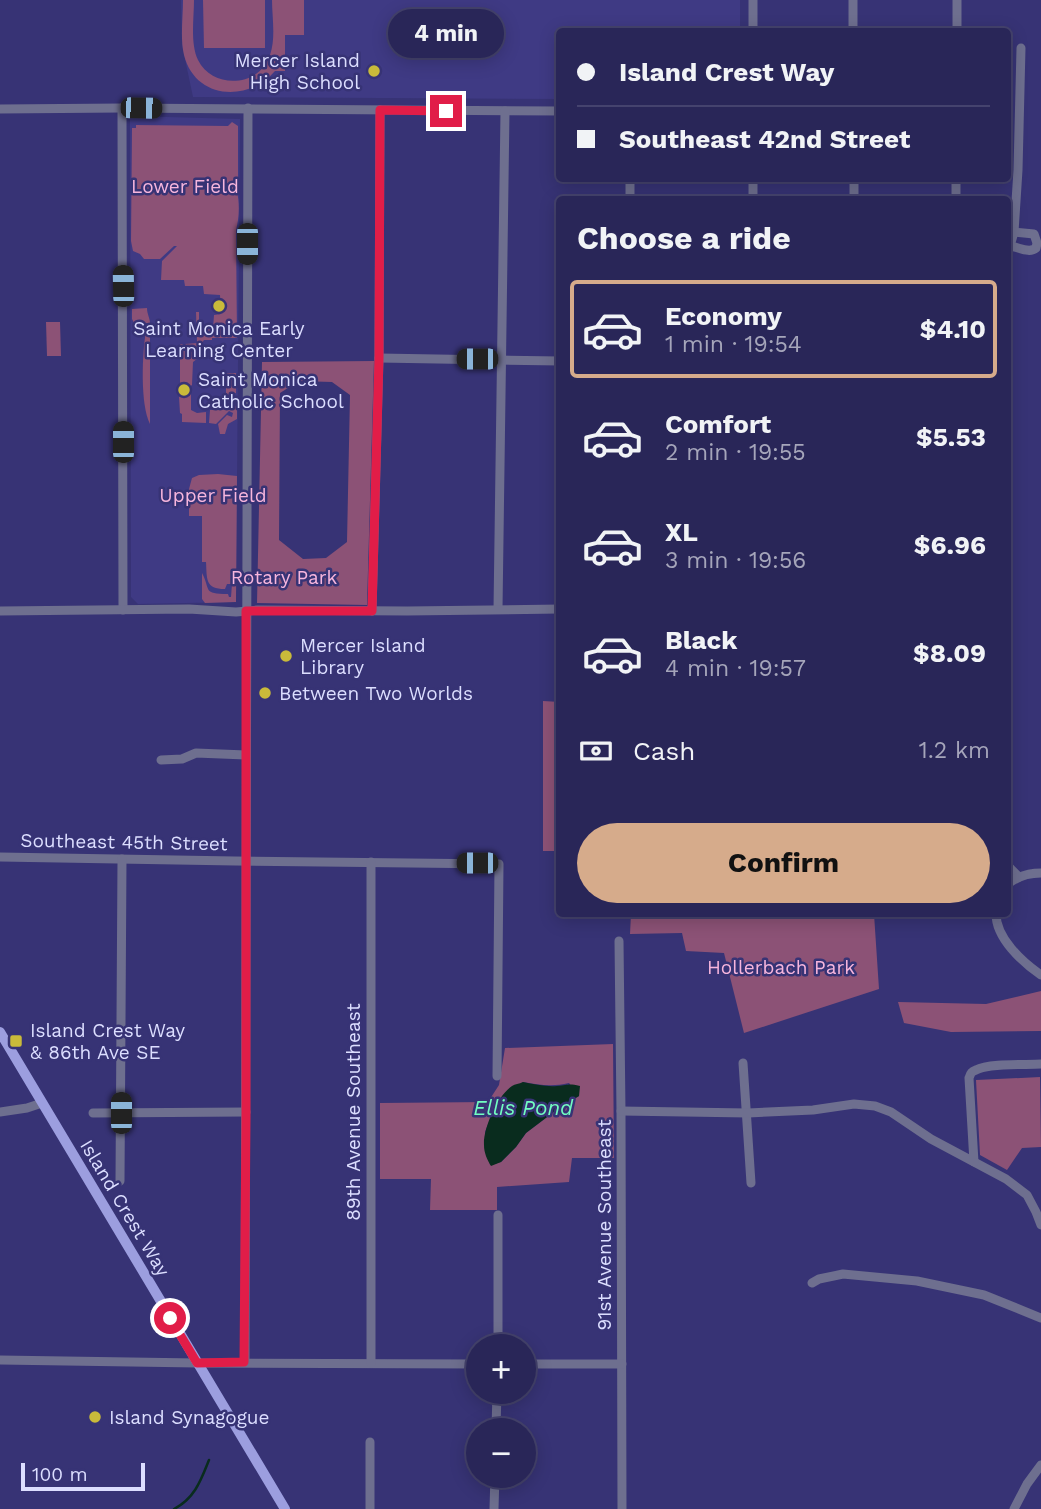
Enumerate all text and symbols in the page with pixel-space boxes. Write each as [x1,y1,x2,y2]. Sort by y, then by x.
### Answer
callout: 4 min [388,10,504,58]
text: 4 min [414,20,478,47]
place label: Mercer Island High School [234,49,360,94]
text: Island Crest Way [619,57,834,87]
marker: Mercer Island High School [366,63,382,79]
route end [430,95,462,127]
car [120,97,163,119]
text: Southeast 42nd Street [619,124,910,154]
park label: Lower Field [131,175,239,198]
text: Choose a ride [577,219,791,257]
car [237,223,258,265]
car [113,265,134,307]
marker: Saint Monica Early Learning Center [211,298,227,314]
icon: car [581,298,644,361]
text: Economy [665,301,782,331]
text: $4.10 [920,314,986,344]
place label: Saint Monica Early Learning Center [133,317,305,362]
text: 1 min · 19:54 [665,331,802,358]
car [457,349,499,370]
place label: Saint Monica Catholic School [198,368,344,413]
marker: Saint Monica Catholic School [176,382,192,398]
icon: car [581,406,644,469]
text: Comfort [665,409,771,439]
car [113,421,134,463]
text: $5.53 [916,422,986,452]
text: 2 min · 19:55 [665,439,806,466]
park label: Upper Field [159,484,267,507]
icon: car [581,514,644,577]
text: XL [665,517,698,547]
text: $6.96 [914,530,986,560]
text: 3 min · 19:56 [665,547,806,574]
park label: Rotary Park [231,566,338,589]
icon: car [581,622,644,685]
text: Black [665,625,737,655]
place label: Mercer Island Library [300,634,426,679]
text: $8.09 [913,638,986,668]
marker: Mercer Island Library [278,648,294,664]
text: 4 min · 19:57 [665,655,806,682]
place label: Between Two Worlds [279,682,473,705]
marker: Between Two Worlds [257,685,273,701]
icon: cash [577,732,615,770]
text: Cash [633,736,695,766]
text: 1.2 km [919,737,990,764]
button: Confirm [577,823,990,903]
street label: Southeast 45th Street [20,829,228,855]
car [457,853,499,874]
park label: Hollerbach Park [707,956,855,979]
street label: 89th Avenue Southeast [342,1003,365,1221]
place label: Island Crest Way & 86th Ave SE [30,1019,185,1064]
marker: Island Crest Way & 86th Ave SE [8,1033,24,1049]
car [111,1092,132,1134]
water label: Ellis Pond [473,1095,574,1120]
street label: 91st Avenue Southeast [593,1119,616,1331]
street label: Island Crest Way [75,1136,175,1281]
route start [154,1302,186,1334]
map controls [466,1334,536,1488]
button: + [466,1334,536,1404]
place label: Island Synagogue [109,1406,270,1429]
marker: Island Synagogue [87,1409,103,1425]
button: − [466,1418,536,1488]
scale bar [21,1460,145,1492]
text: 100 m [32,1463,88,1486]

